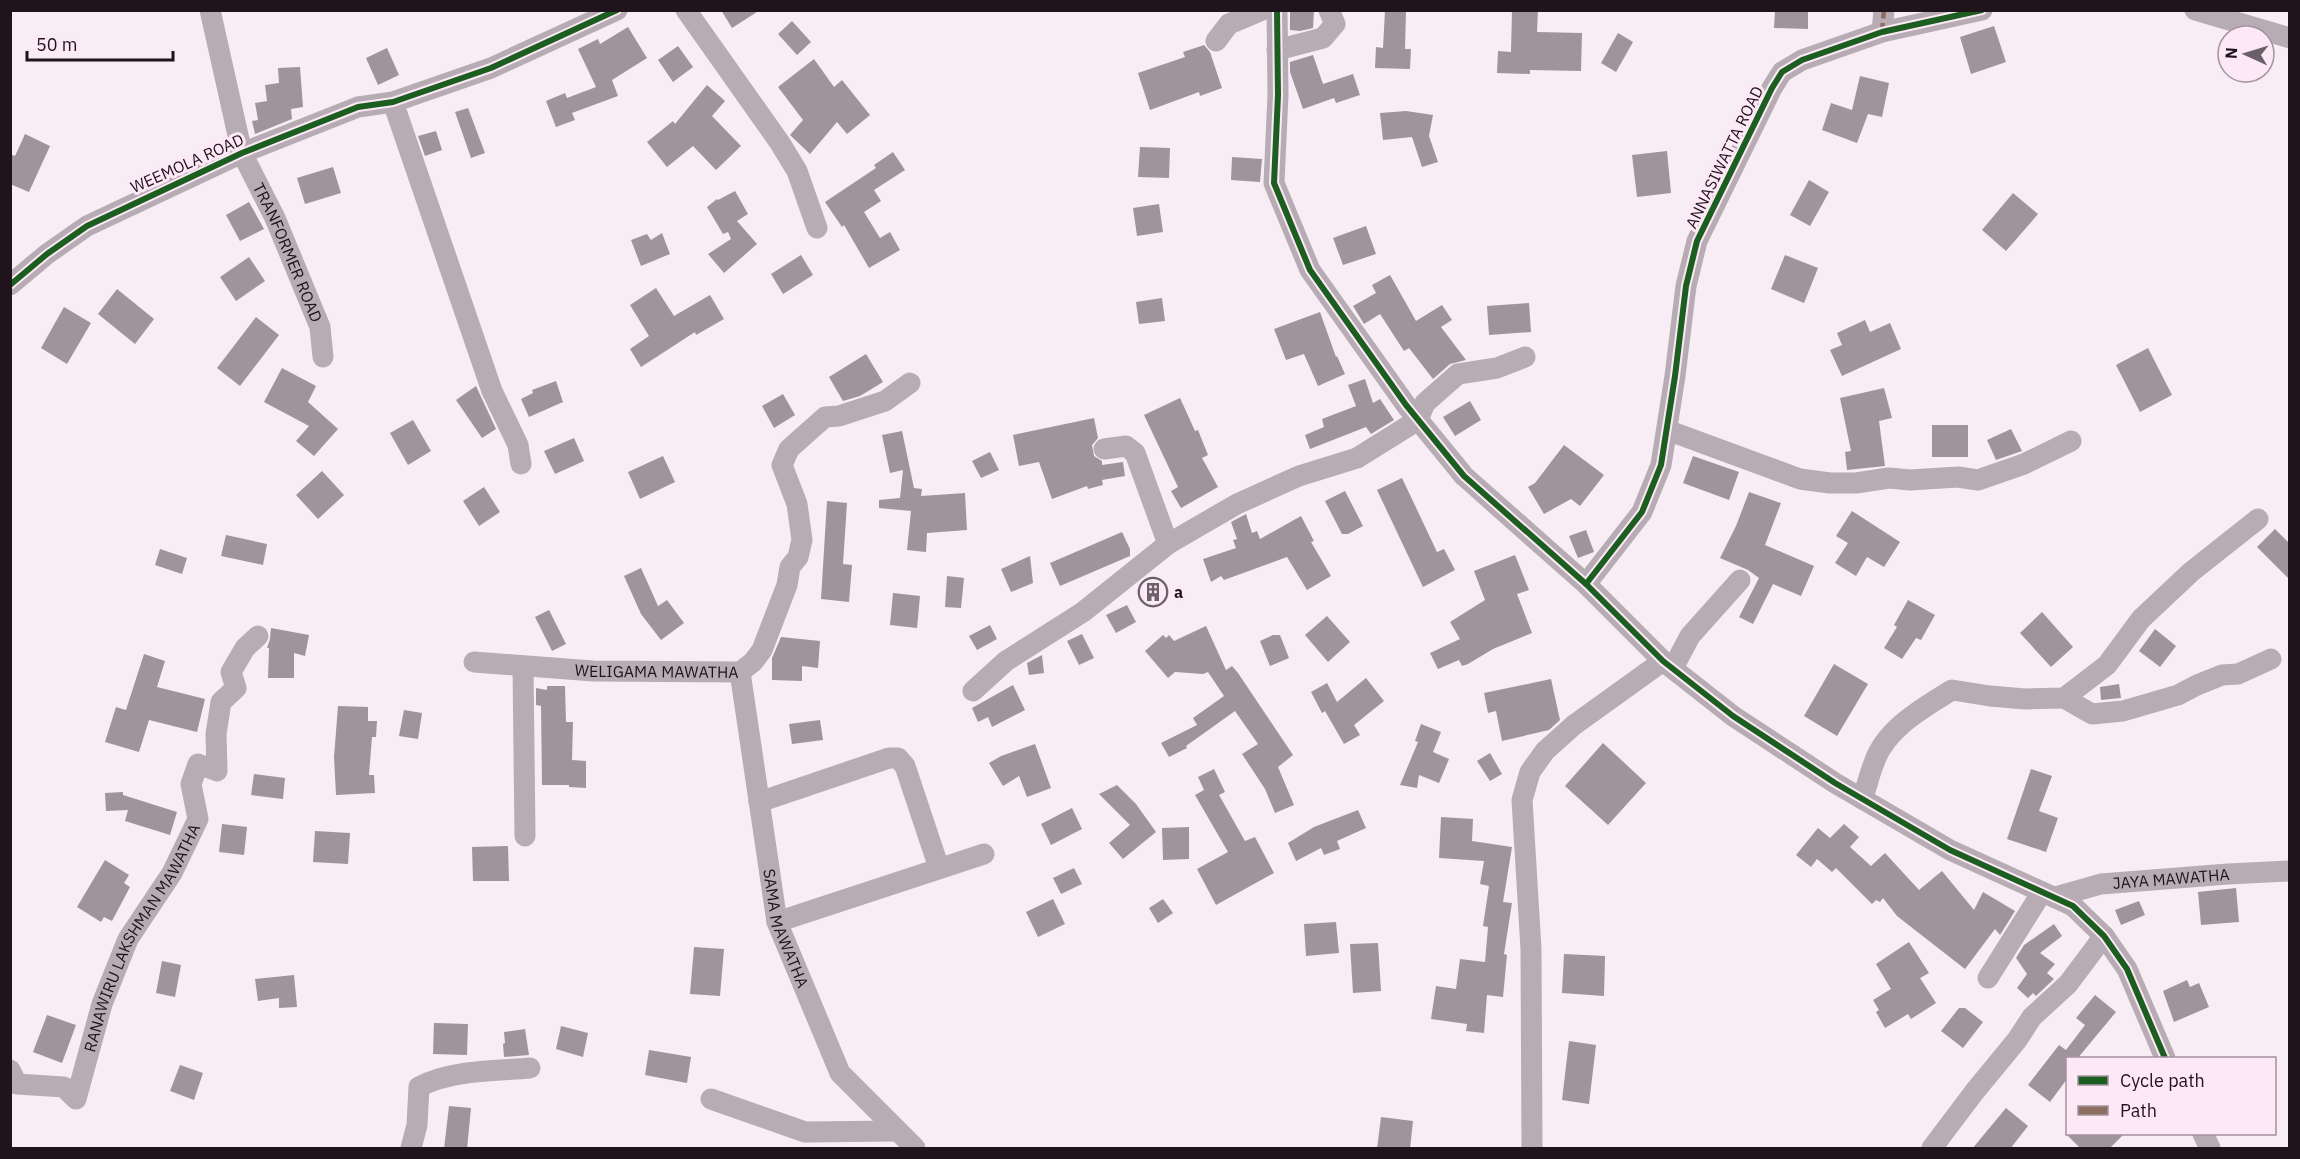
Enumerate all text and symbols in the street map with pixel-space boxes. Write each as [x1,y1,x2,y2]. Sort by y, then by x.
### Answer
scale bar [27,24,172,62]
north arrow [2216,24,2276,84]
text: 50 m [36,33,78,56]
text: N [2221,46,2241,59]
street label: ANNASIWATTA ROAD [1681,82,1767,232]
street label: WEEMOLA ROAD [127,129,247,197]
street label: TRANFORMER ROAD [249,179,327,325]
building icon: a [1137,576,1169,608]
place label: a [1174,582,1183,602]
street label: WELIGAMA MAWATHA [574,660,739,682]
street label: RANAWIRU LAKSHMAN MAWATHA [79,820,204,1054]
street label: JAYA MAWATHA [2112,864,2230,893]
street label: SAMA MAWATHA [759,867,813,991]
legend [2066,1057,2276,1135]
text: Cycle path [2120,1069,2205,1092]
text: Path [2120,1099,2157,1122]

